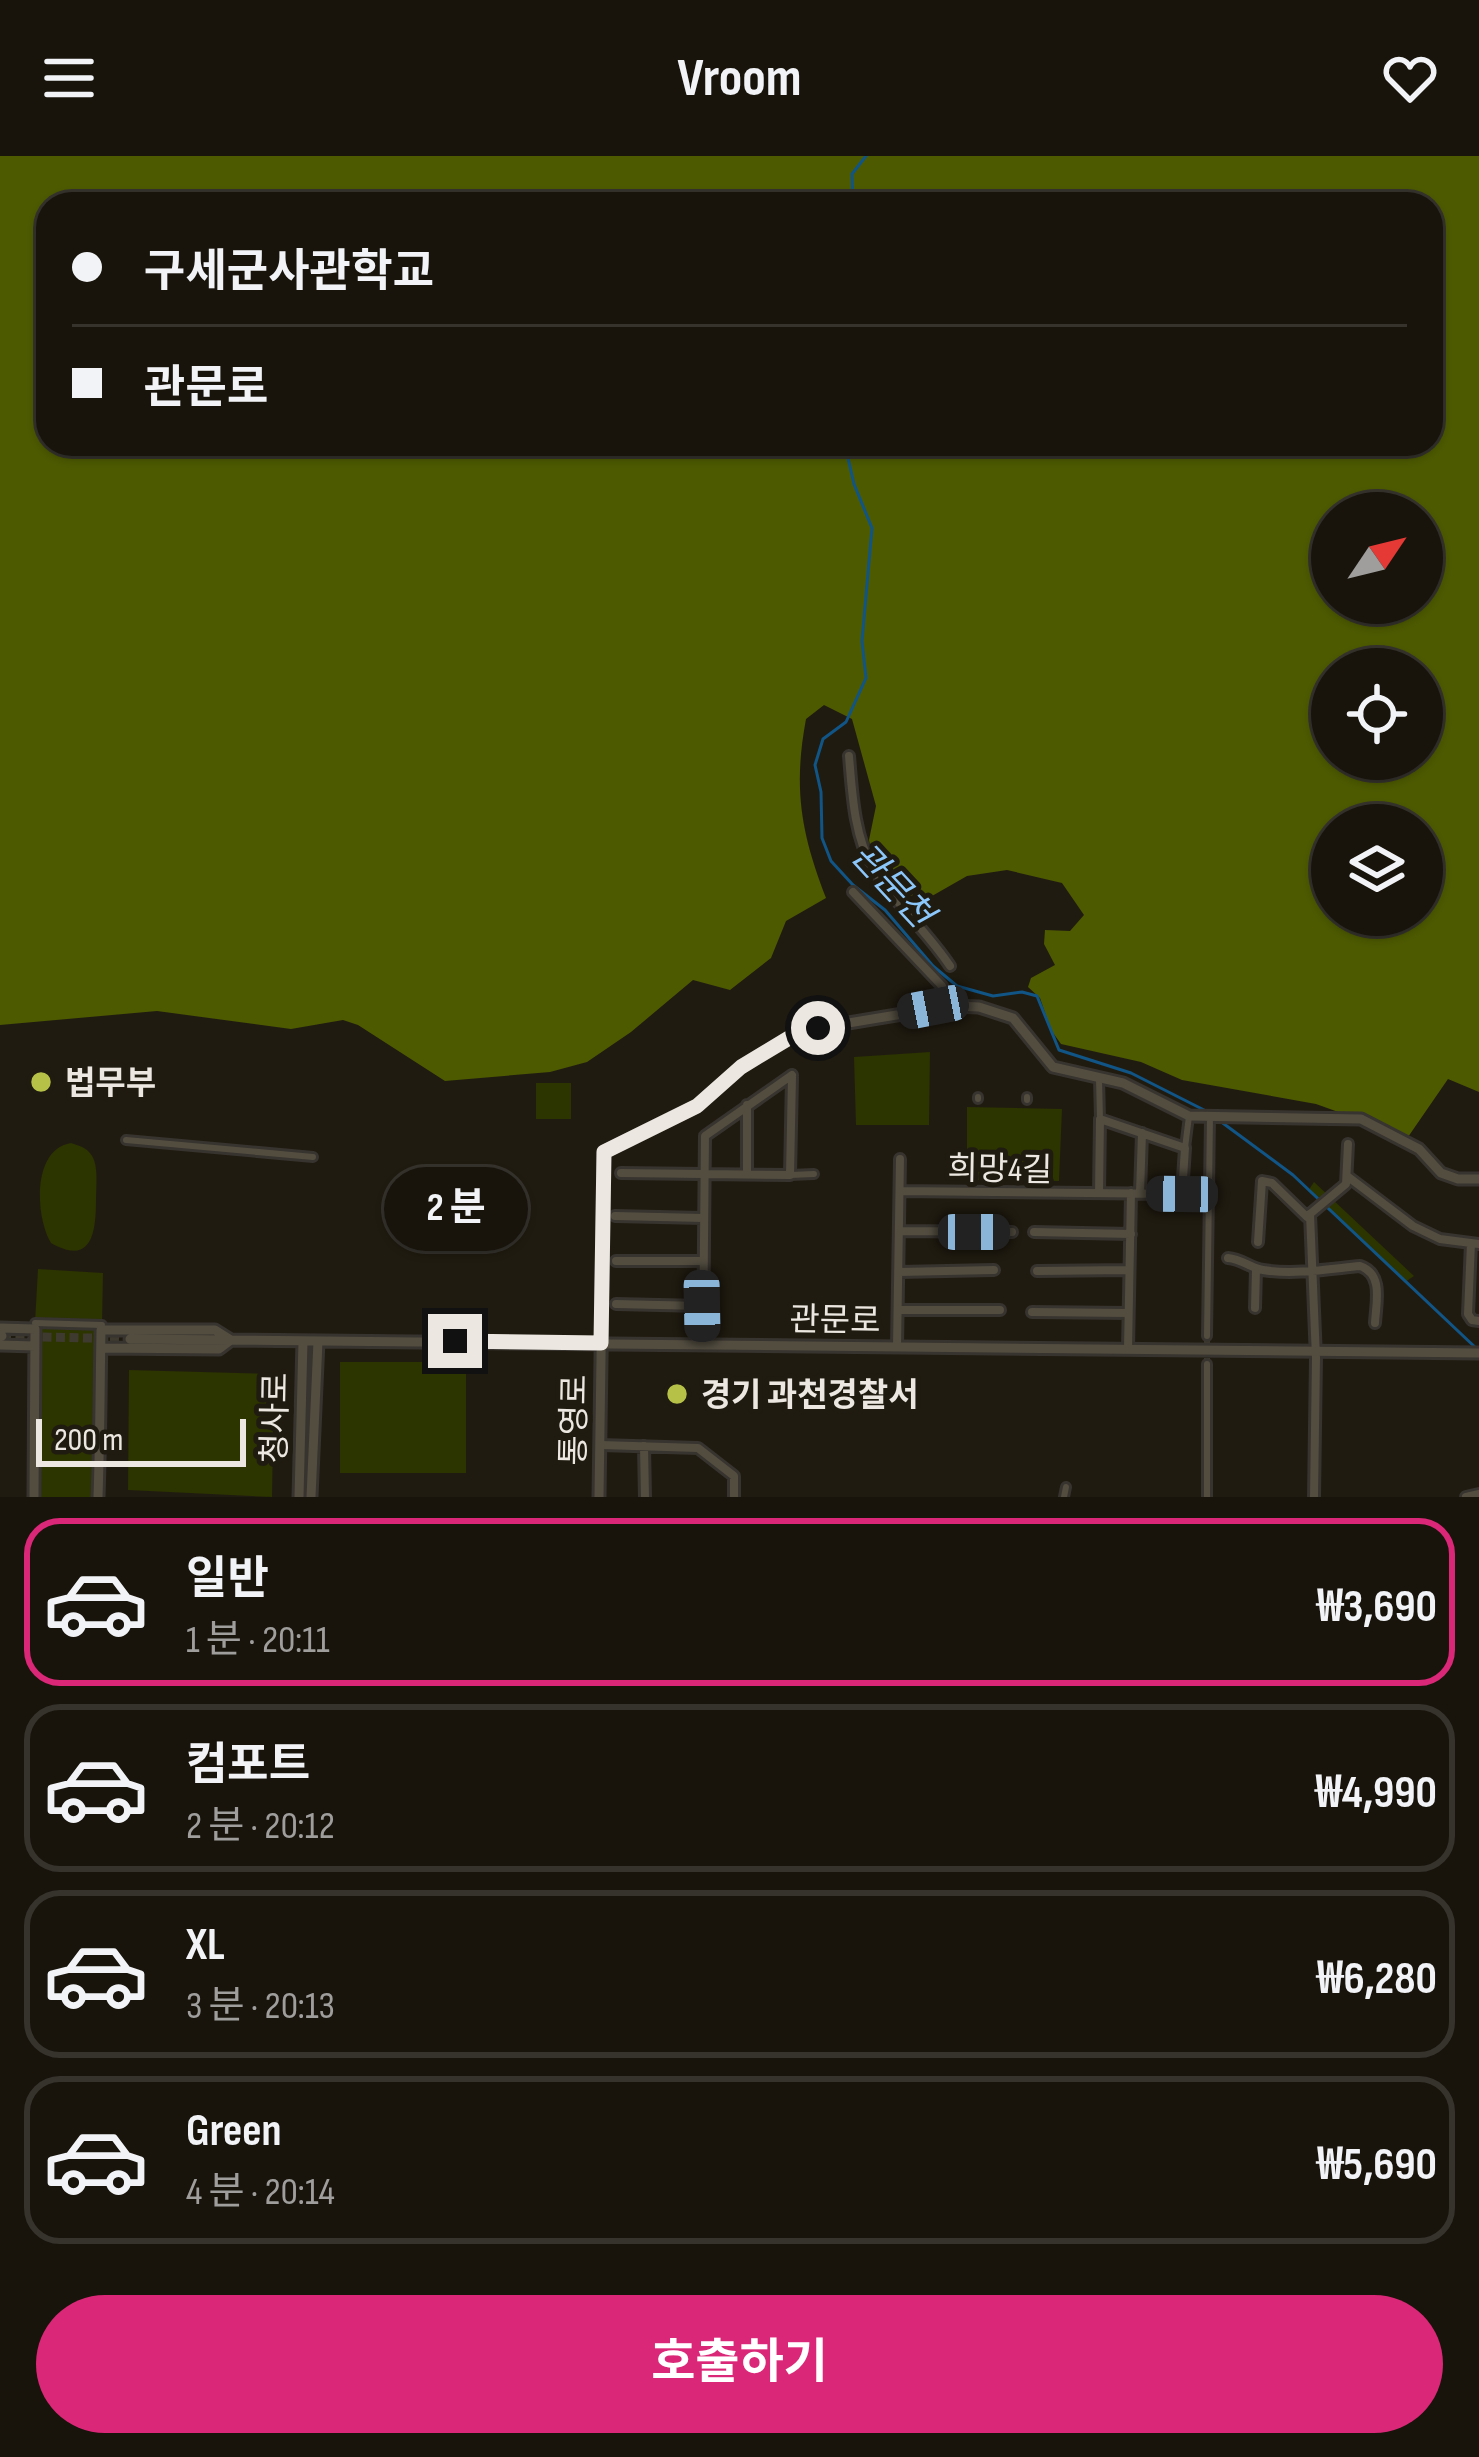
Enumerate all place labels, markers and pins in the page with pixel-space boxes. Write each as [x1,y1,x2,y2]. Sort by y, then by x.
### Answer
place label: 법무부 [65,1064,156,1104]
marker: 법무부 [28,1069,54,1095]
place label: 경기 과천경찰서 [701,1376,919,1416]
marker: 경기 과천경찰서 [664,1381,690,1407]

